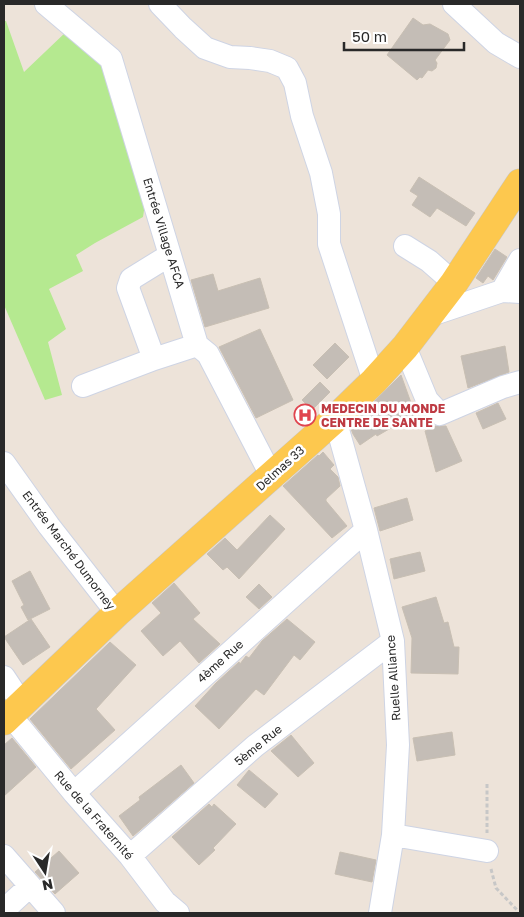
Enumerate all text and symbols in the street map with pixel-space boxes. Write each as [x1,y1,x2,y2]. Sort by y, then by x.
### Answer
scale bar [344,20,464,52]
text: 50 m [352,27,387,45]
street label: Entrée Village AFCA [140,176,188,290]
place label: MEDECIN DU MONDE CENTRE DE SANTE [321,401,445,430]
hospital icon: MEDECIN DU MONDE CENTRE DE SANTE [293,403,317,427]
street label: Delmas 33 [253,442,307,494]
street label: Entrée Marché Dumorney [19,487,119,613]
street label: Ruelle Alliance [383,635,403,721]
street label: 4ème Rue [194,636,246,686]
street label: 5ème Rue [231,721,285,769]
street label: Rue de la Fraternité [51,767,137,863]
north arrow [20,847,70,897]
text: N [41,876,55,895]

